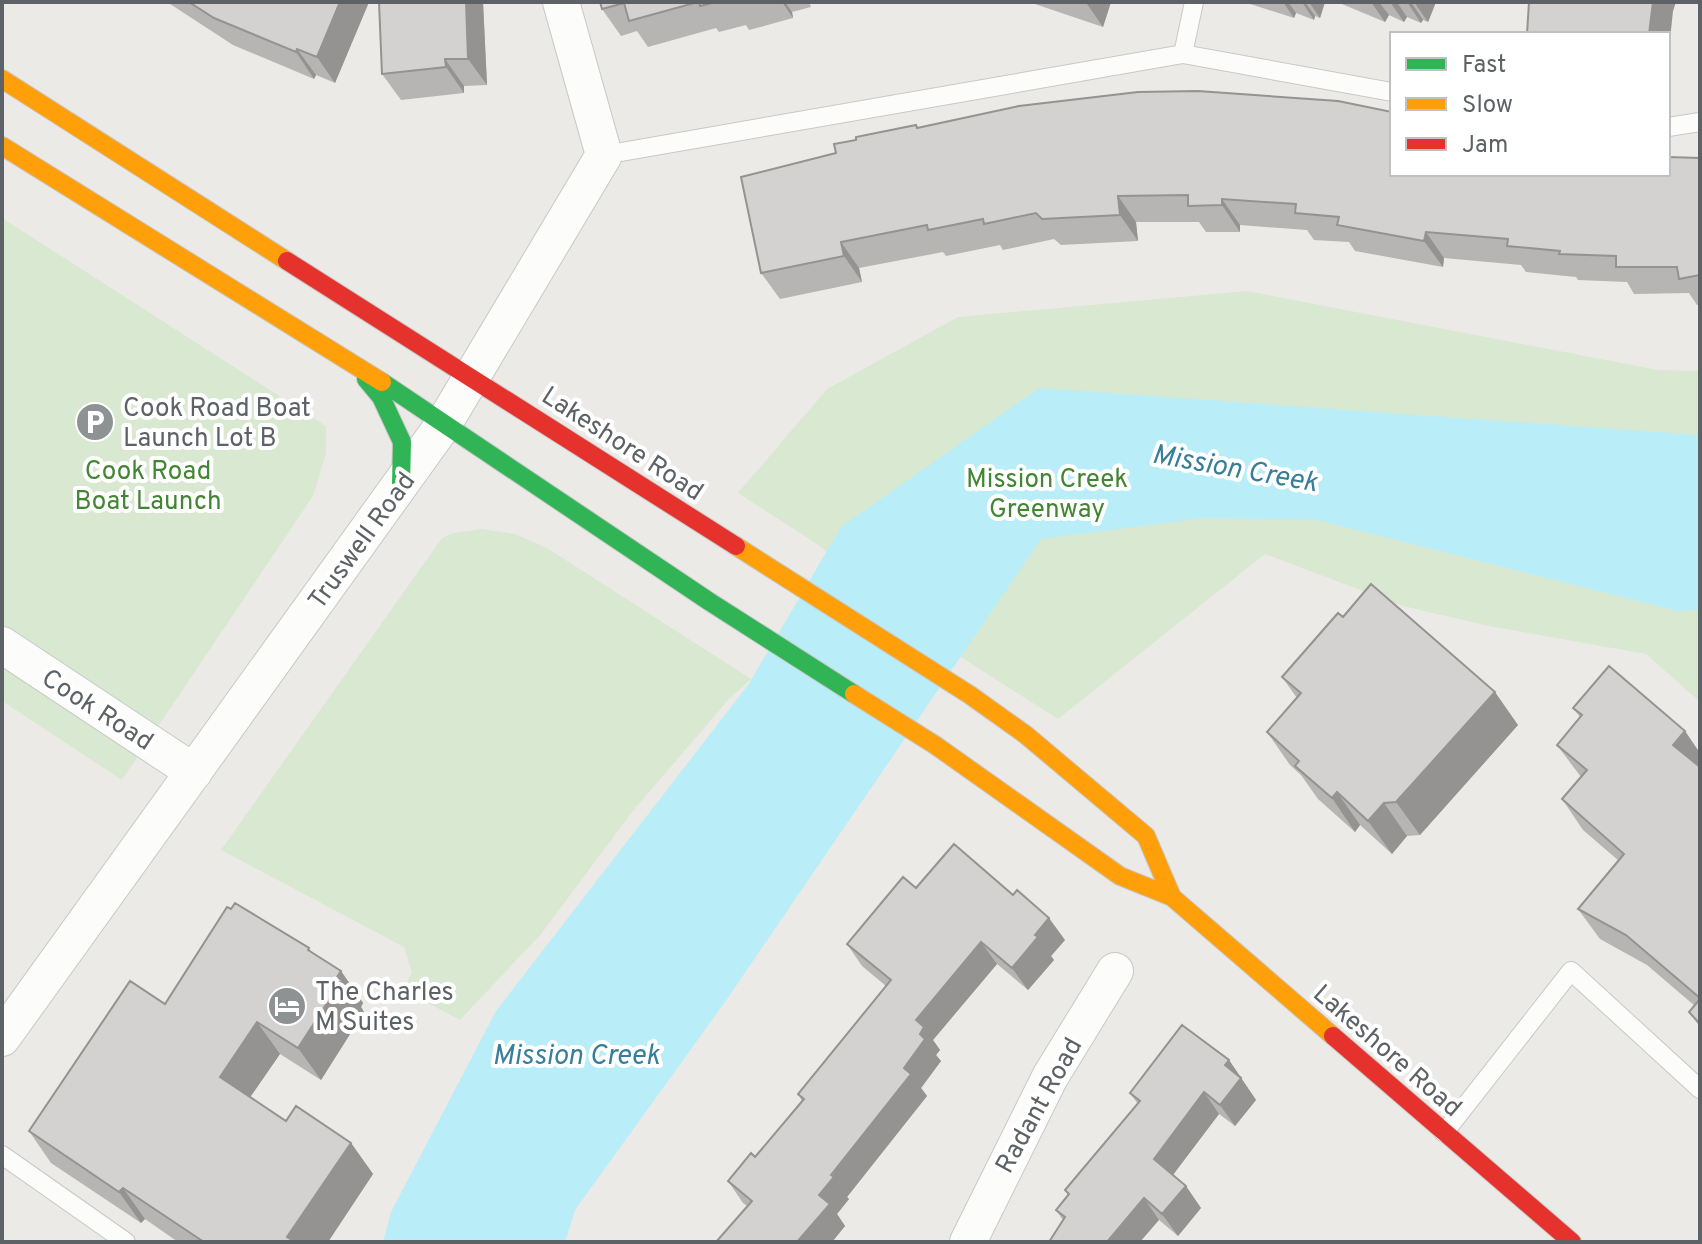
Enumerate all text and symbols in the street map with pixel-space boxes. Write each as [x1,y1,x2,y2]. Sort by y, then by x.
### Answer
legend [1390,32,1670,176]
text: Fast [1462,51,1506,81]
text: Slow [1462,91,1513,121]
text: Jam [1462,131,1508,161]
street label: Lakeshore Road [535,381,709,510]
place label: Cook Road Boat Launch Lot B [123,393,311,456]
parking icon: Cook Road Boat Launch Lot B [74,401,116,443]
water label: Mission Creek [1149,438,1321,502]
park label: Cook Road Boat Launch [74,456,222,519]
park label: Mission Creek Greenway [966,464,1128,527]
street label: Truswell Road [302,466,424,617]
street label: Cook Road [35,663,159,759]
place label: The Charles M Suites [315,977,454,1040]
street label: Lakeshore Road [1305,978,1467,1125]
hotel icon: The Charles M Suites [266,985,308,1027]
street label: Radant Road [989,1033,1091,1180]
water label: Mission Creek [492,1039,661,1075]

